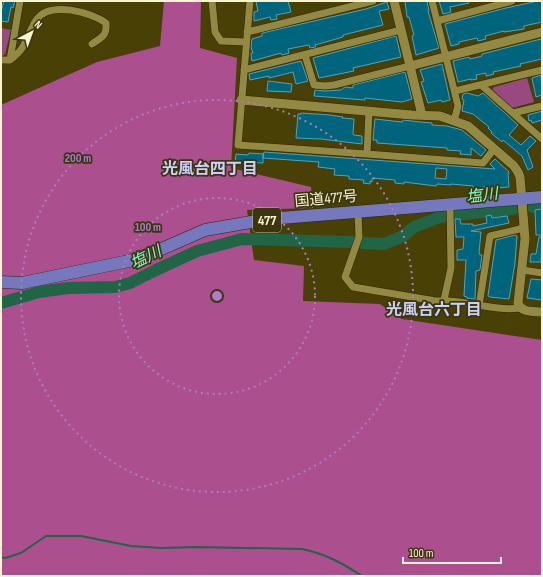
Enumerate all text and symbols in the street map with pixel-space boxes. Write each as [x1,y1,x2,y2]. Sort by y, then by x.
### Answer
north arrow [12,12,52,52]
text: N [32,18,45,32]
text: 200 m [65,151,91,166]
district label: 光風台四丁目 [162,160,258,179]
water label: 塩川 [465,184,501,207]
street label: 国道477号 [294,187,358,211]
road number: 477 [253,208,281,232]
text: 100 m [135,220,161,235]
water label: 塩川 [127,242,166,274]
centre of rings [210,289,224,303]
district label: 光風台六丁目 [386,301,482,320]
scale bar [403,539,501,565]
text: 100 m [409,546,434,561]

